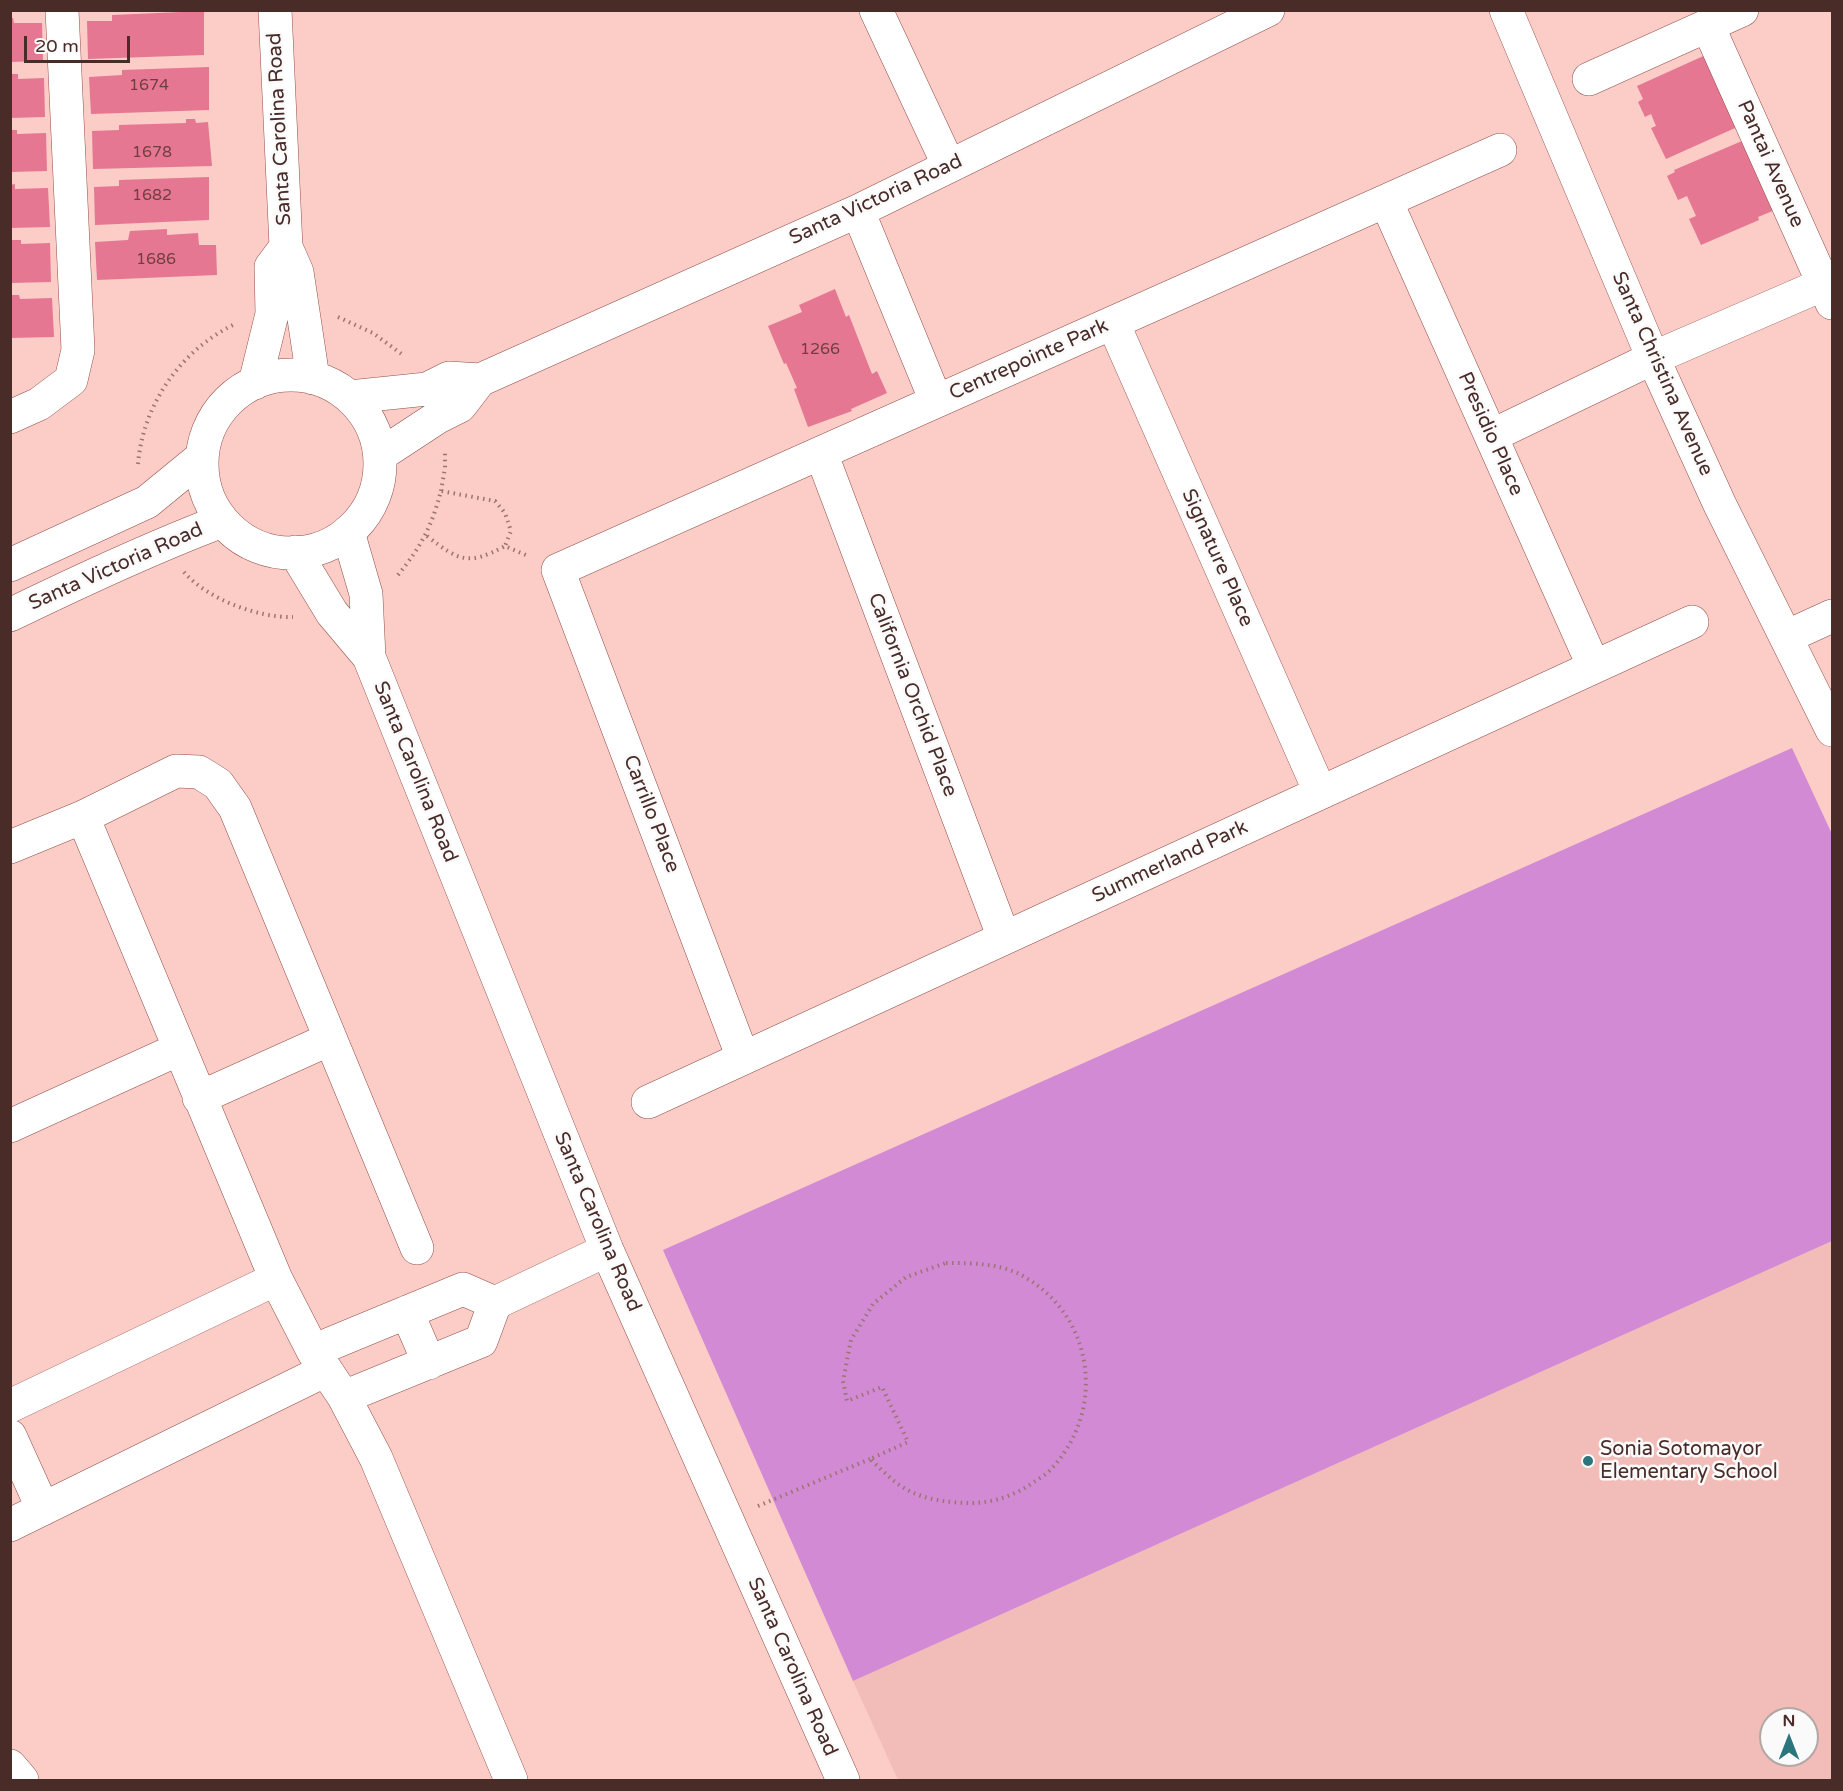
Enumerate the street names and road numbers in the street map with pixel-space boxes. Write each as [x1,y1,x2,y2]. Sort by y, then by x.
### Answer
street label: Santa Carolina Road [263,32,297,226]
street label: Pantai Avenue [1731,97,1809,231]
street label: Santa Victoria Road [786,149,966,251]
street label: Santa Christina Avenue [1606,268,1718,480]
street label: Centrepointe Park [946,314,1112,406]
street label: Presidio Place [1452,368,1528,500]
street label: Signature Place [1176,485,1258,631]
street label: Santa Victoria Road [25,518,207,616]
street label: California Orchid Place [862,590,962,800]
street label: Santa Carolina Road [368,678,462,866]
street label: Carrillo Place [618,752,684,876]
street label: Summerland Park [1088,815,1252,909]
street label: Santa Carolina Road [548,1128,646,1316]
street label: Santa Carolina Road [742,1574,842,1760]

